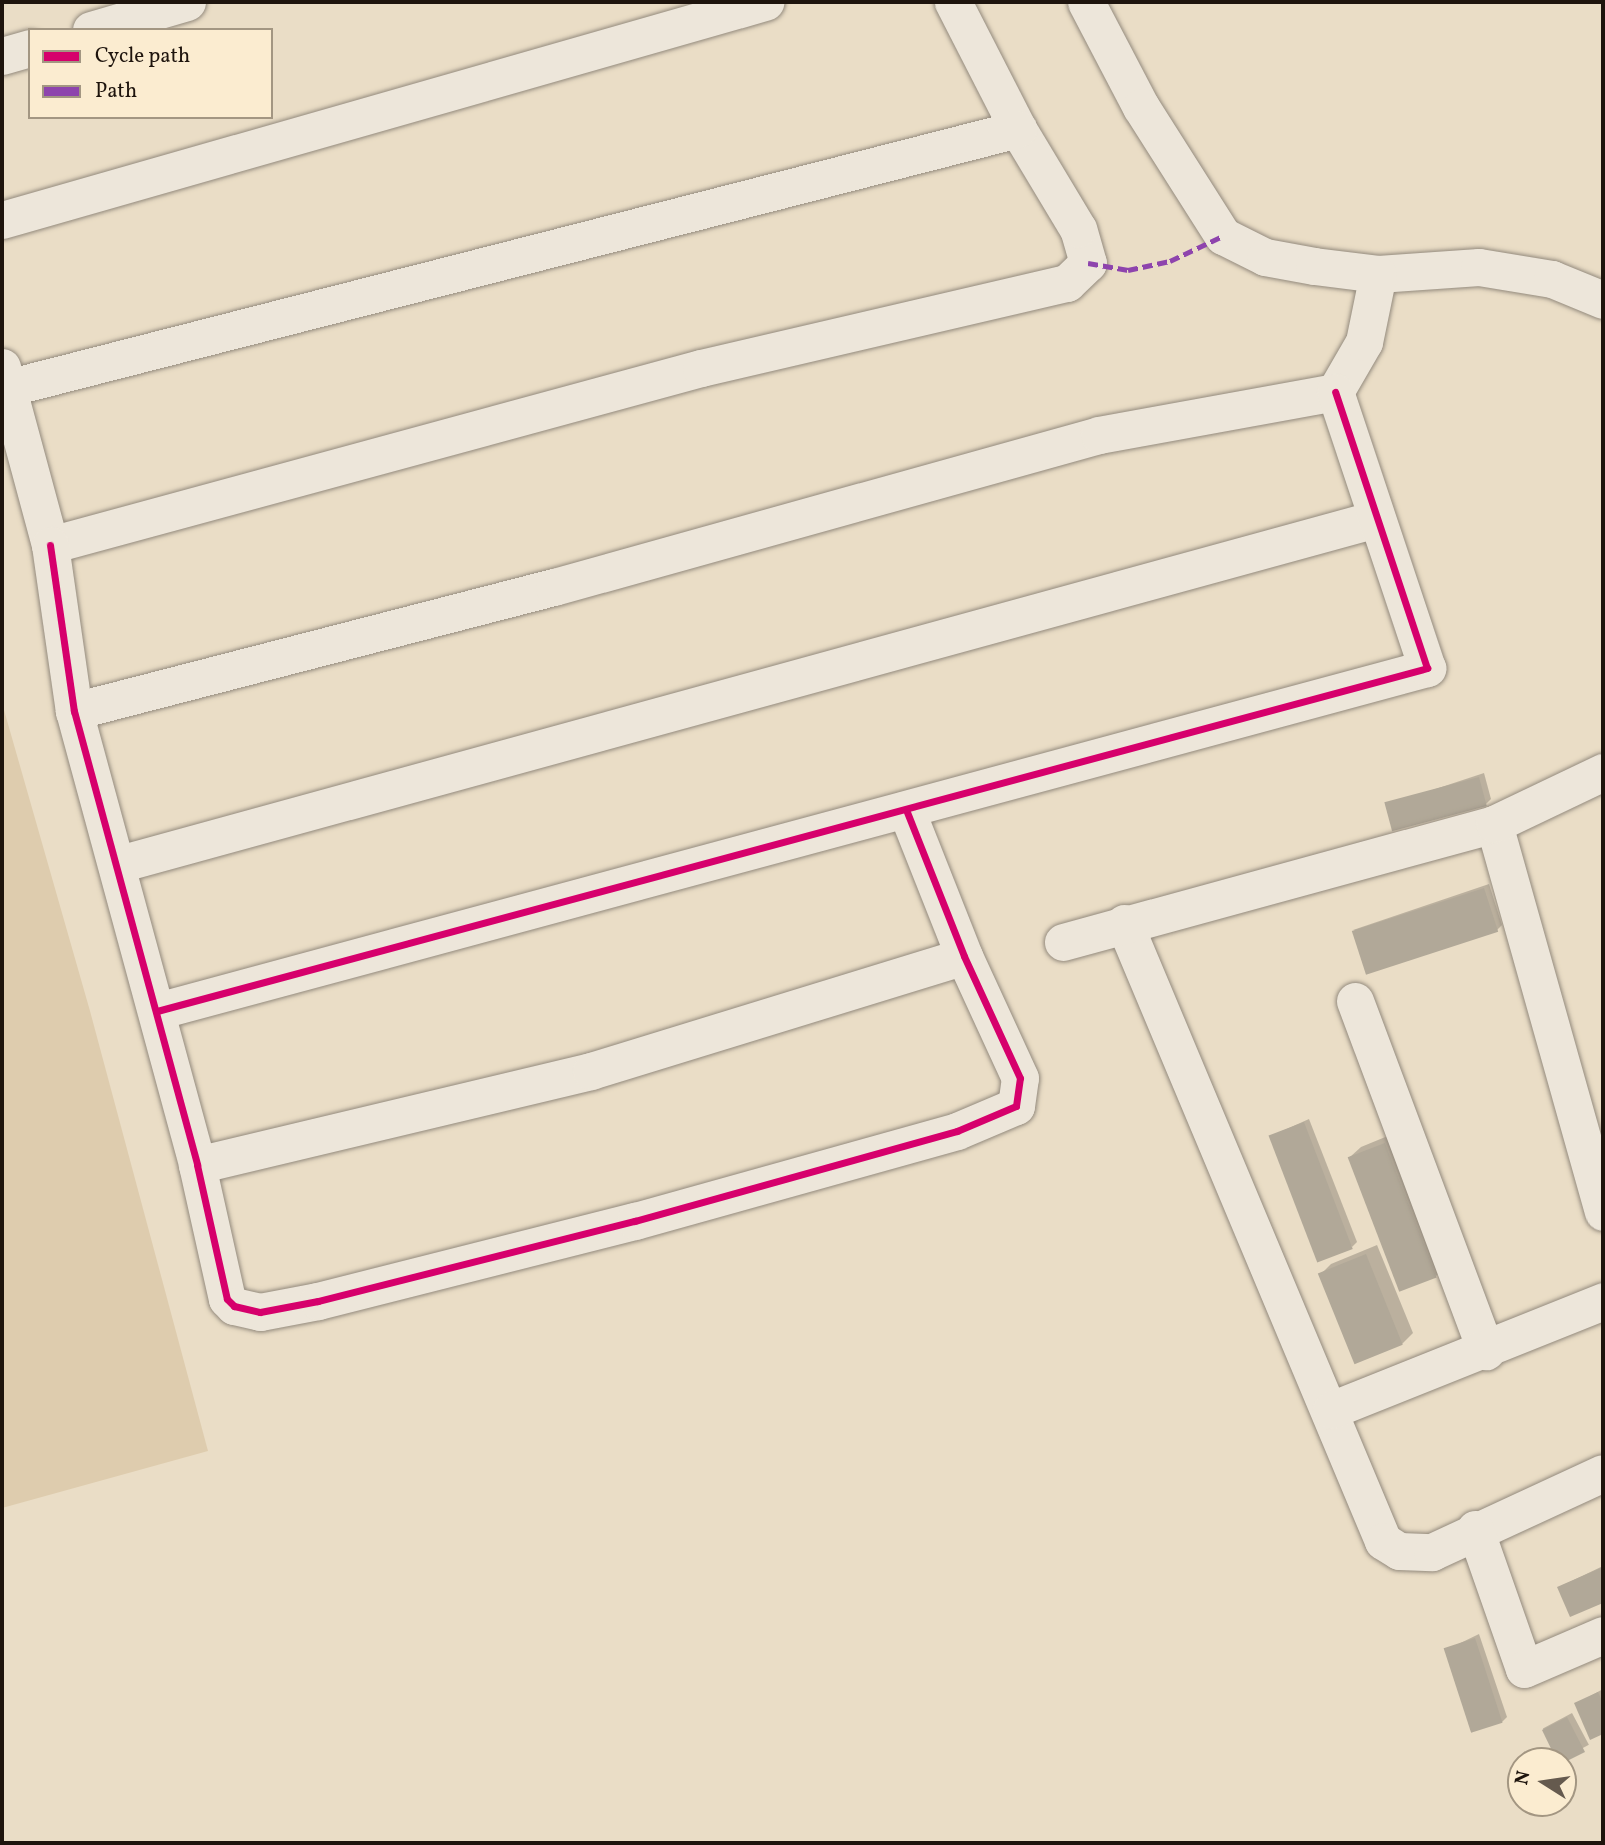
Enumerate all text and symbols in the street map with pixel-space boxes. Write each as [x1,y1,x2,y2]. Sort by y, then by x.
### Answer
legend [28,28,273,119]
text: Cycle path [95,42,190,71]
text: Path [95,77,137,106]
north arrow [1507,1747,1577,1817]
text: N [1509,1769,1538,1788]

